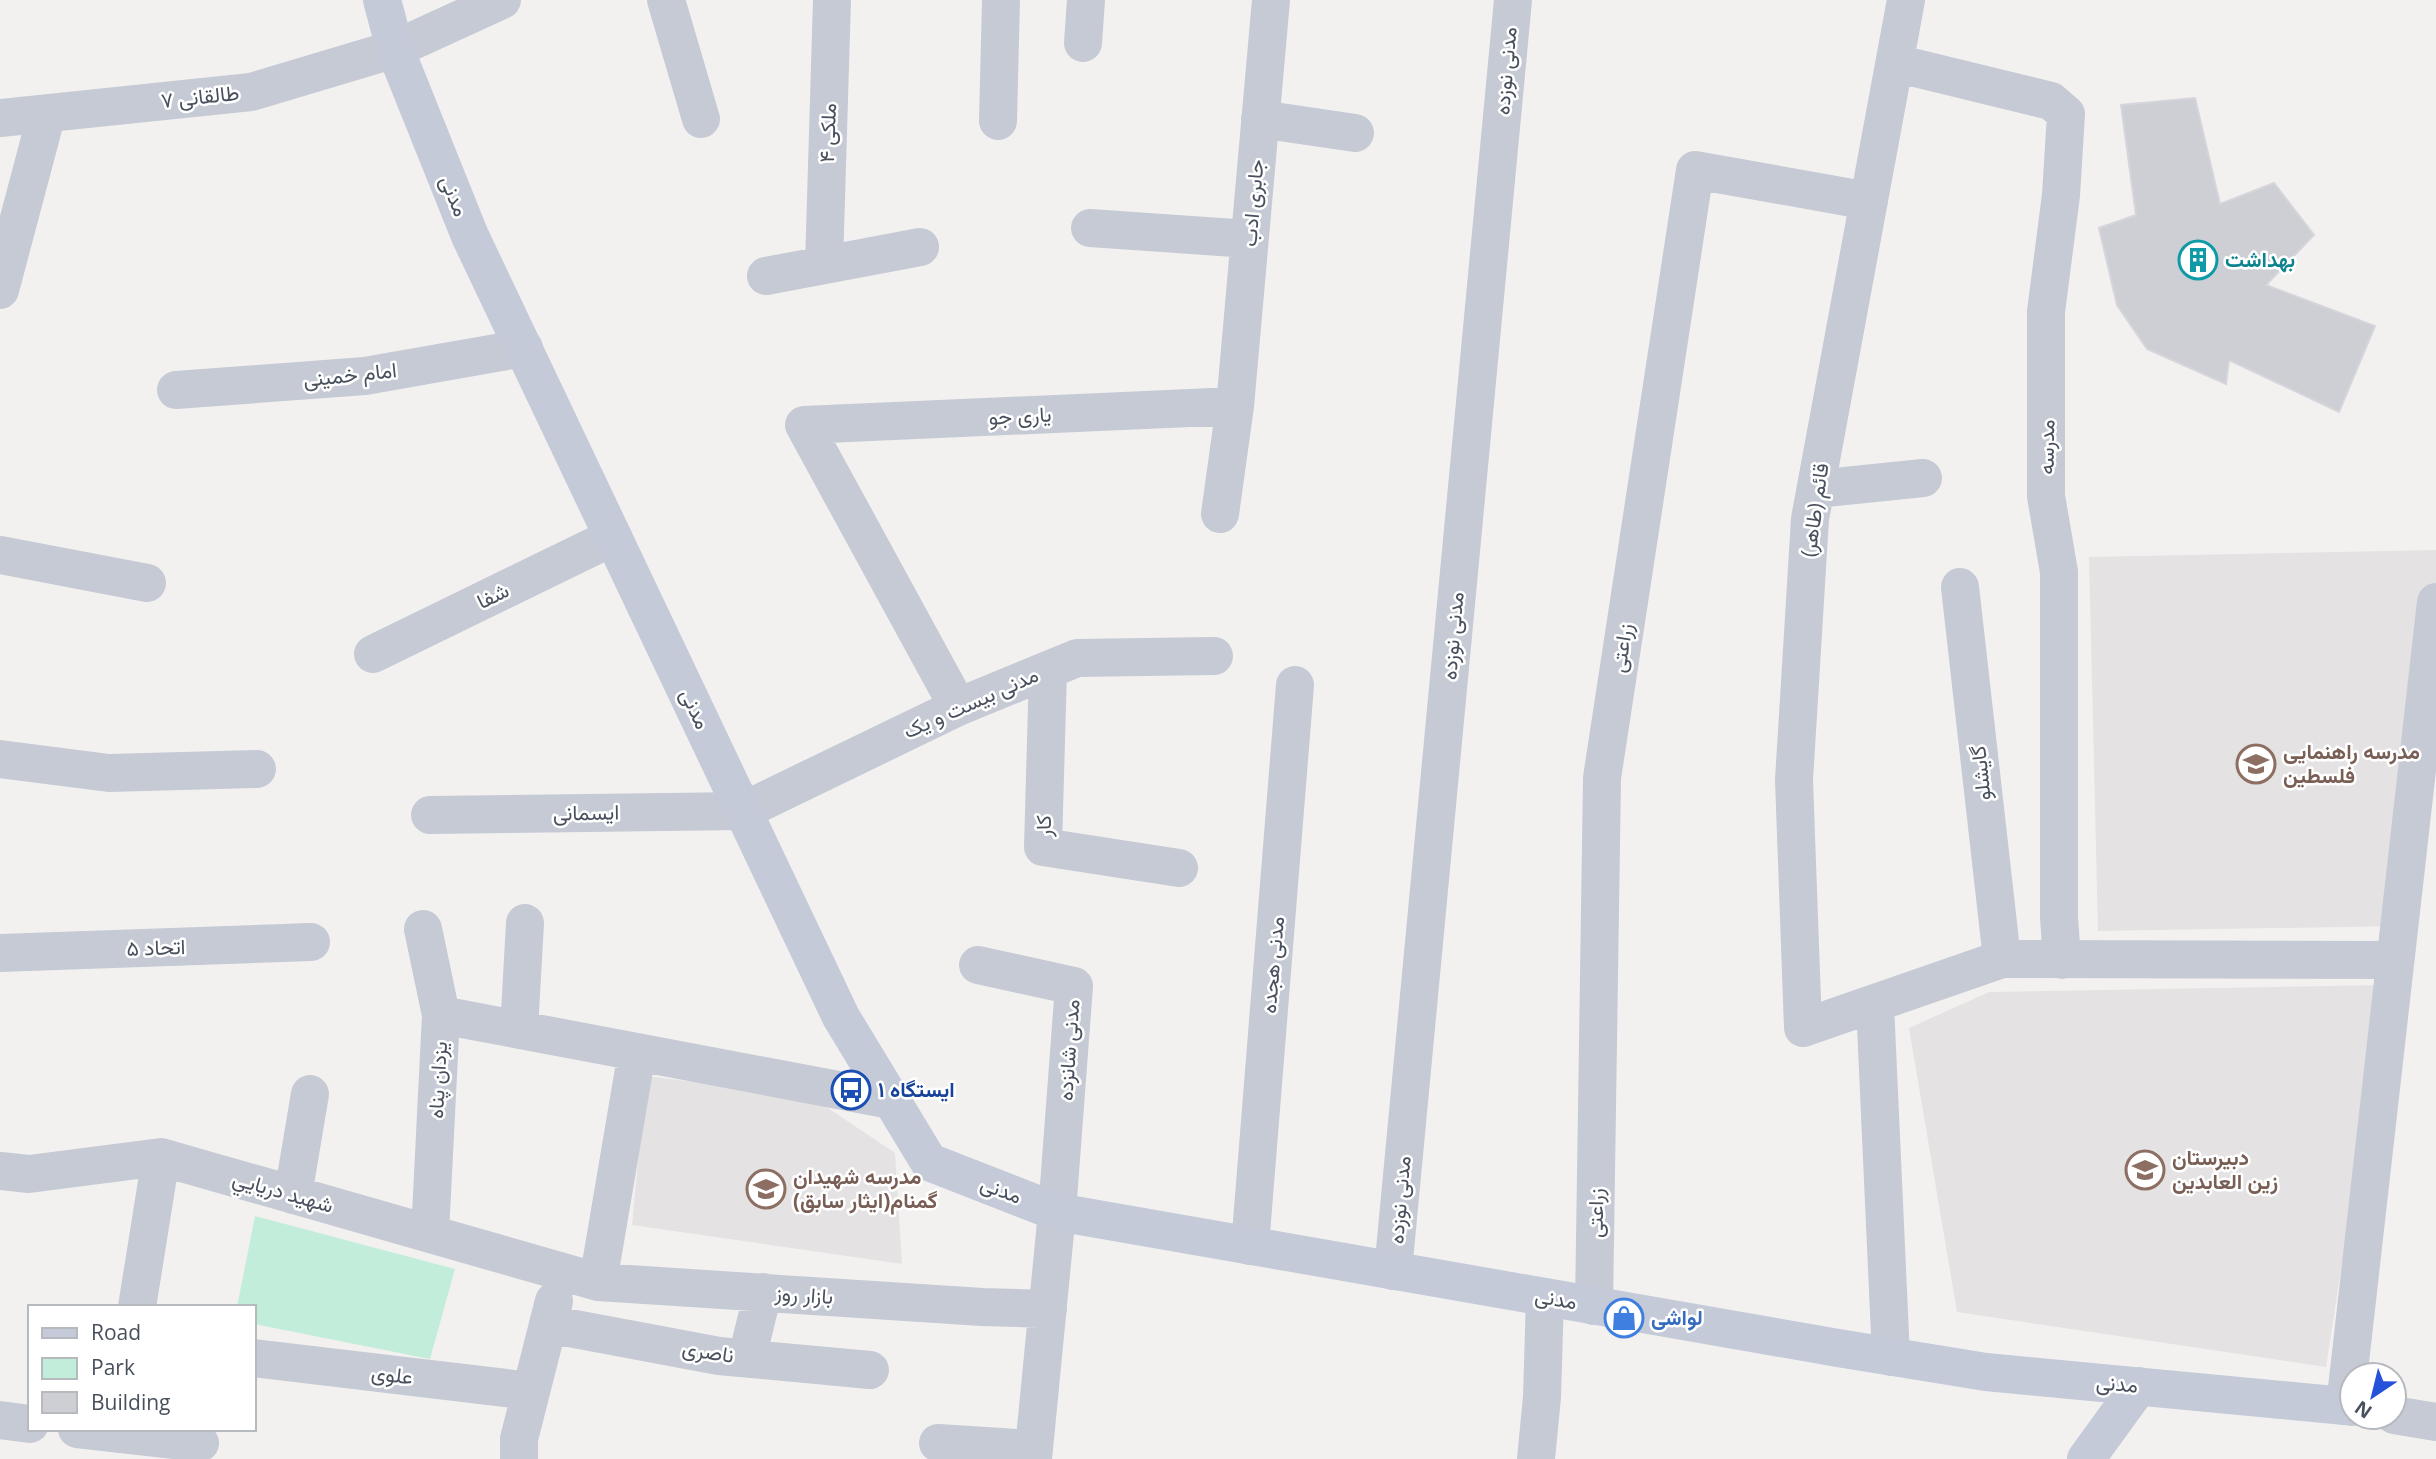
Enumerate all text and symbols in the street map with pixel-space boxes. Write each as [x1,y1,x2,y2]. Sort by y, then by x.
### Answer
street label: مدنی نوزده [1487,26,1523,116]
street label: طالقانی ۷ [159,78,240,114]
street label: ملکی ۴ [812,103,842,163]
street label: جابری ادب [1234,158,1270,248]
street label: مدنی [434,171,476,220]
building icon: بهداشت [2177,239,2219,281]
place label: بهداشت [2225,245,2295,273]
street label: امام خمینی [302,355,398,394]
street label: یاری جو [988,399,1052,431]
street label: مدرسه [2032,419,2060,475]
street label: قائم (طاهر) [1794,461,1835,559]
street label: شفا [472,575,513,615]
street label: مدنی نوزده [1434,591,1470,681]
street label: زراعتی [1603,621,1639,675]
street label: مدنی بیست و یک [899,660,1043,744]
street label: مدنی [674,684,717,734]
place label: مدرسه راهنمایی فلسطین [2283,737,2420,789]
school or university icon: مدرسه راهنمایی فلسطین [2235,743,2277,785]
street label: گایشلو [1963,744,1997,802]
street label: ایسمانی [553,797,619,827]
street label: کار [1029,815,1057,838]
street label: مدنی هجده [1254,915,1290,1015]
street label: اتحاد ۵ [126,932,186,962]
street label: مدنی شانزده [1050,998,1086,1102]
street label: یزدان پناه [421,1041,454,1119]
bus stop icon: ایستگاه ۱ [830,1069,872,1111]
place label: ایستگاه ۱ [878,1075,955,1103]
place label: دبیرستان زین العابدین [2172,1143,2278,1195]
school or university icon: دبیرستان زین العابدین [2124,1149,2166,1191]
street label: مدنی نوزده [1381,1155,1417,1245]
place label: مدرسه شهیدان گمنام(ایثار سابق) [793,1162,938,1215]
street label: شهيد دريايي [229,1163,337,1223]
school or university icon: مدرسه شهیدان گمنام(ایثار سابق) [745,1168,787,1210]
street label: مدنی [977,1168,1026,1210]
street label: زراعتی [1581,1188,1609,1238]
street label: بازار روز [773,1278,834,1310]
street label: مدنی [1533,1281,1579,1315]
shop icon: لواشی [1603,1297,1645,1339]
place label: لواشی [1651,1303,1703,1331]
legend [28,1305,256,1431]
text: Road [91,1318,141,1346]
street label: ناصری [680,1333,736,1369]
text: Park [91,1353,135,1381]
street label: علوی [370,1358,415,1390]
north arrow [2338,1361,2408,1431]
street label: مدنی [2095,1367,2139,1399]
text: Building [91,1388,170,1416]
text: N [2349,1395,2377,1425]

